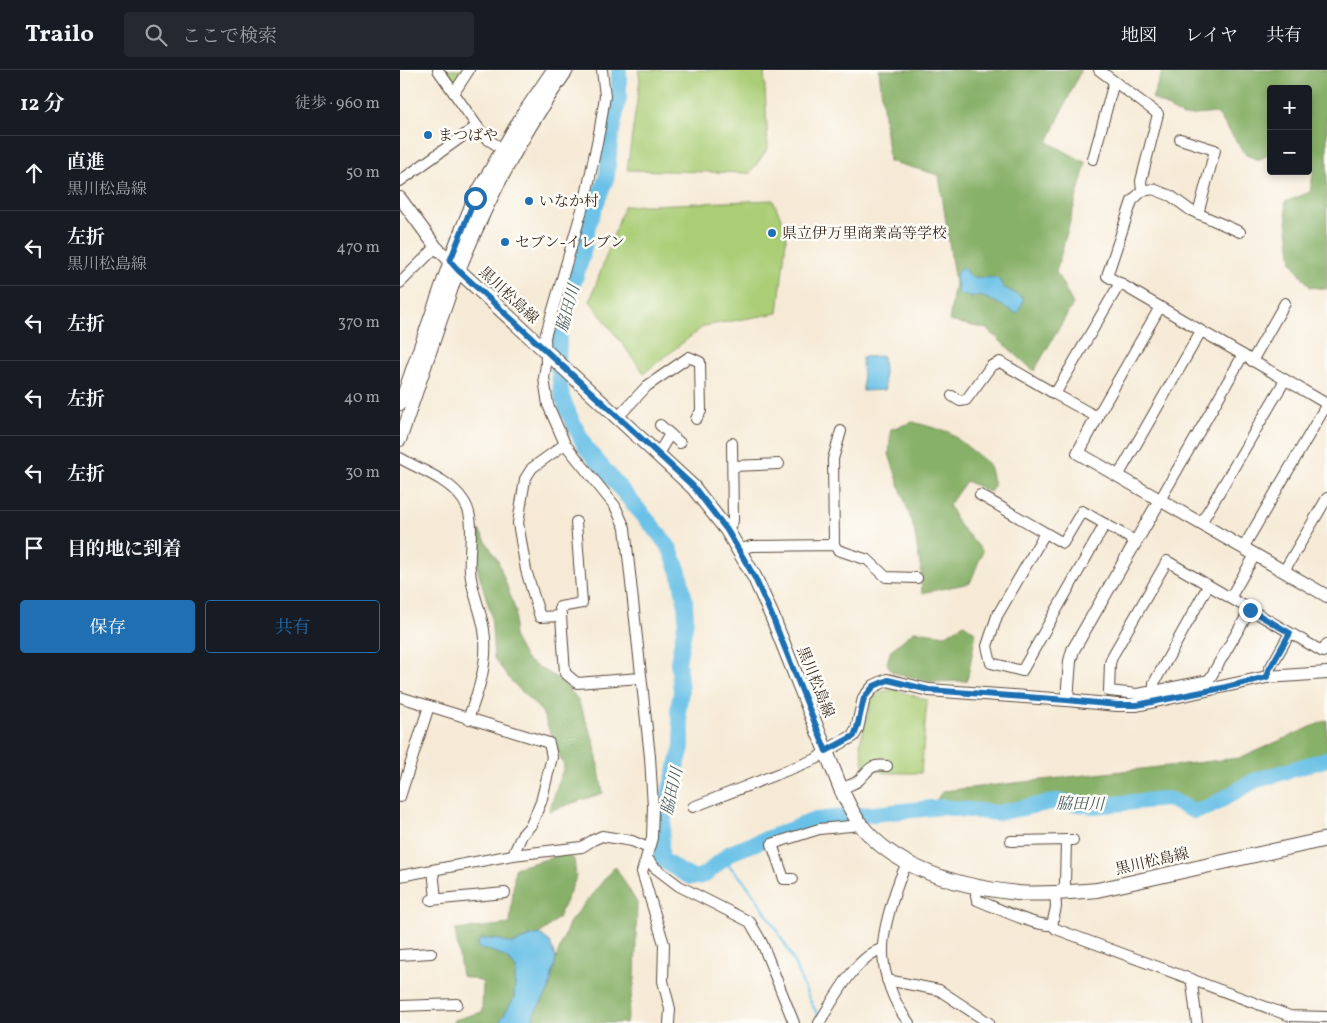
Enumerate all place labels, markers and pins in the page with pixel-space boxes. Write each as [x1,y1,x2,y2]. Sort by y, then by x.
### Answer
place label: まつばや [438,126,498,147]
marker: まつばや [422,129,434,141]
place label: いなか村 [539,192,599,213]
marker: いなか村 [523,195,535,207]
place label: 県立伊万里商業高等学校 [782,224,947,245]
marker: 県立伊万里商業高等学校 [766,227,778,239]
place label: セブン-イレブン [515,233,625,254]
marker: セブン-イレブン [499,236,511,248]

